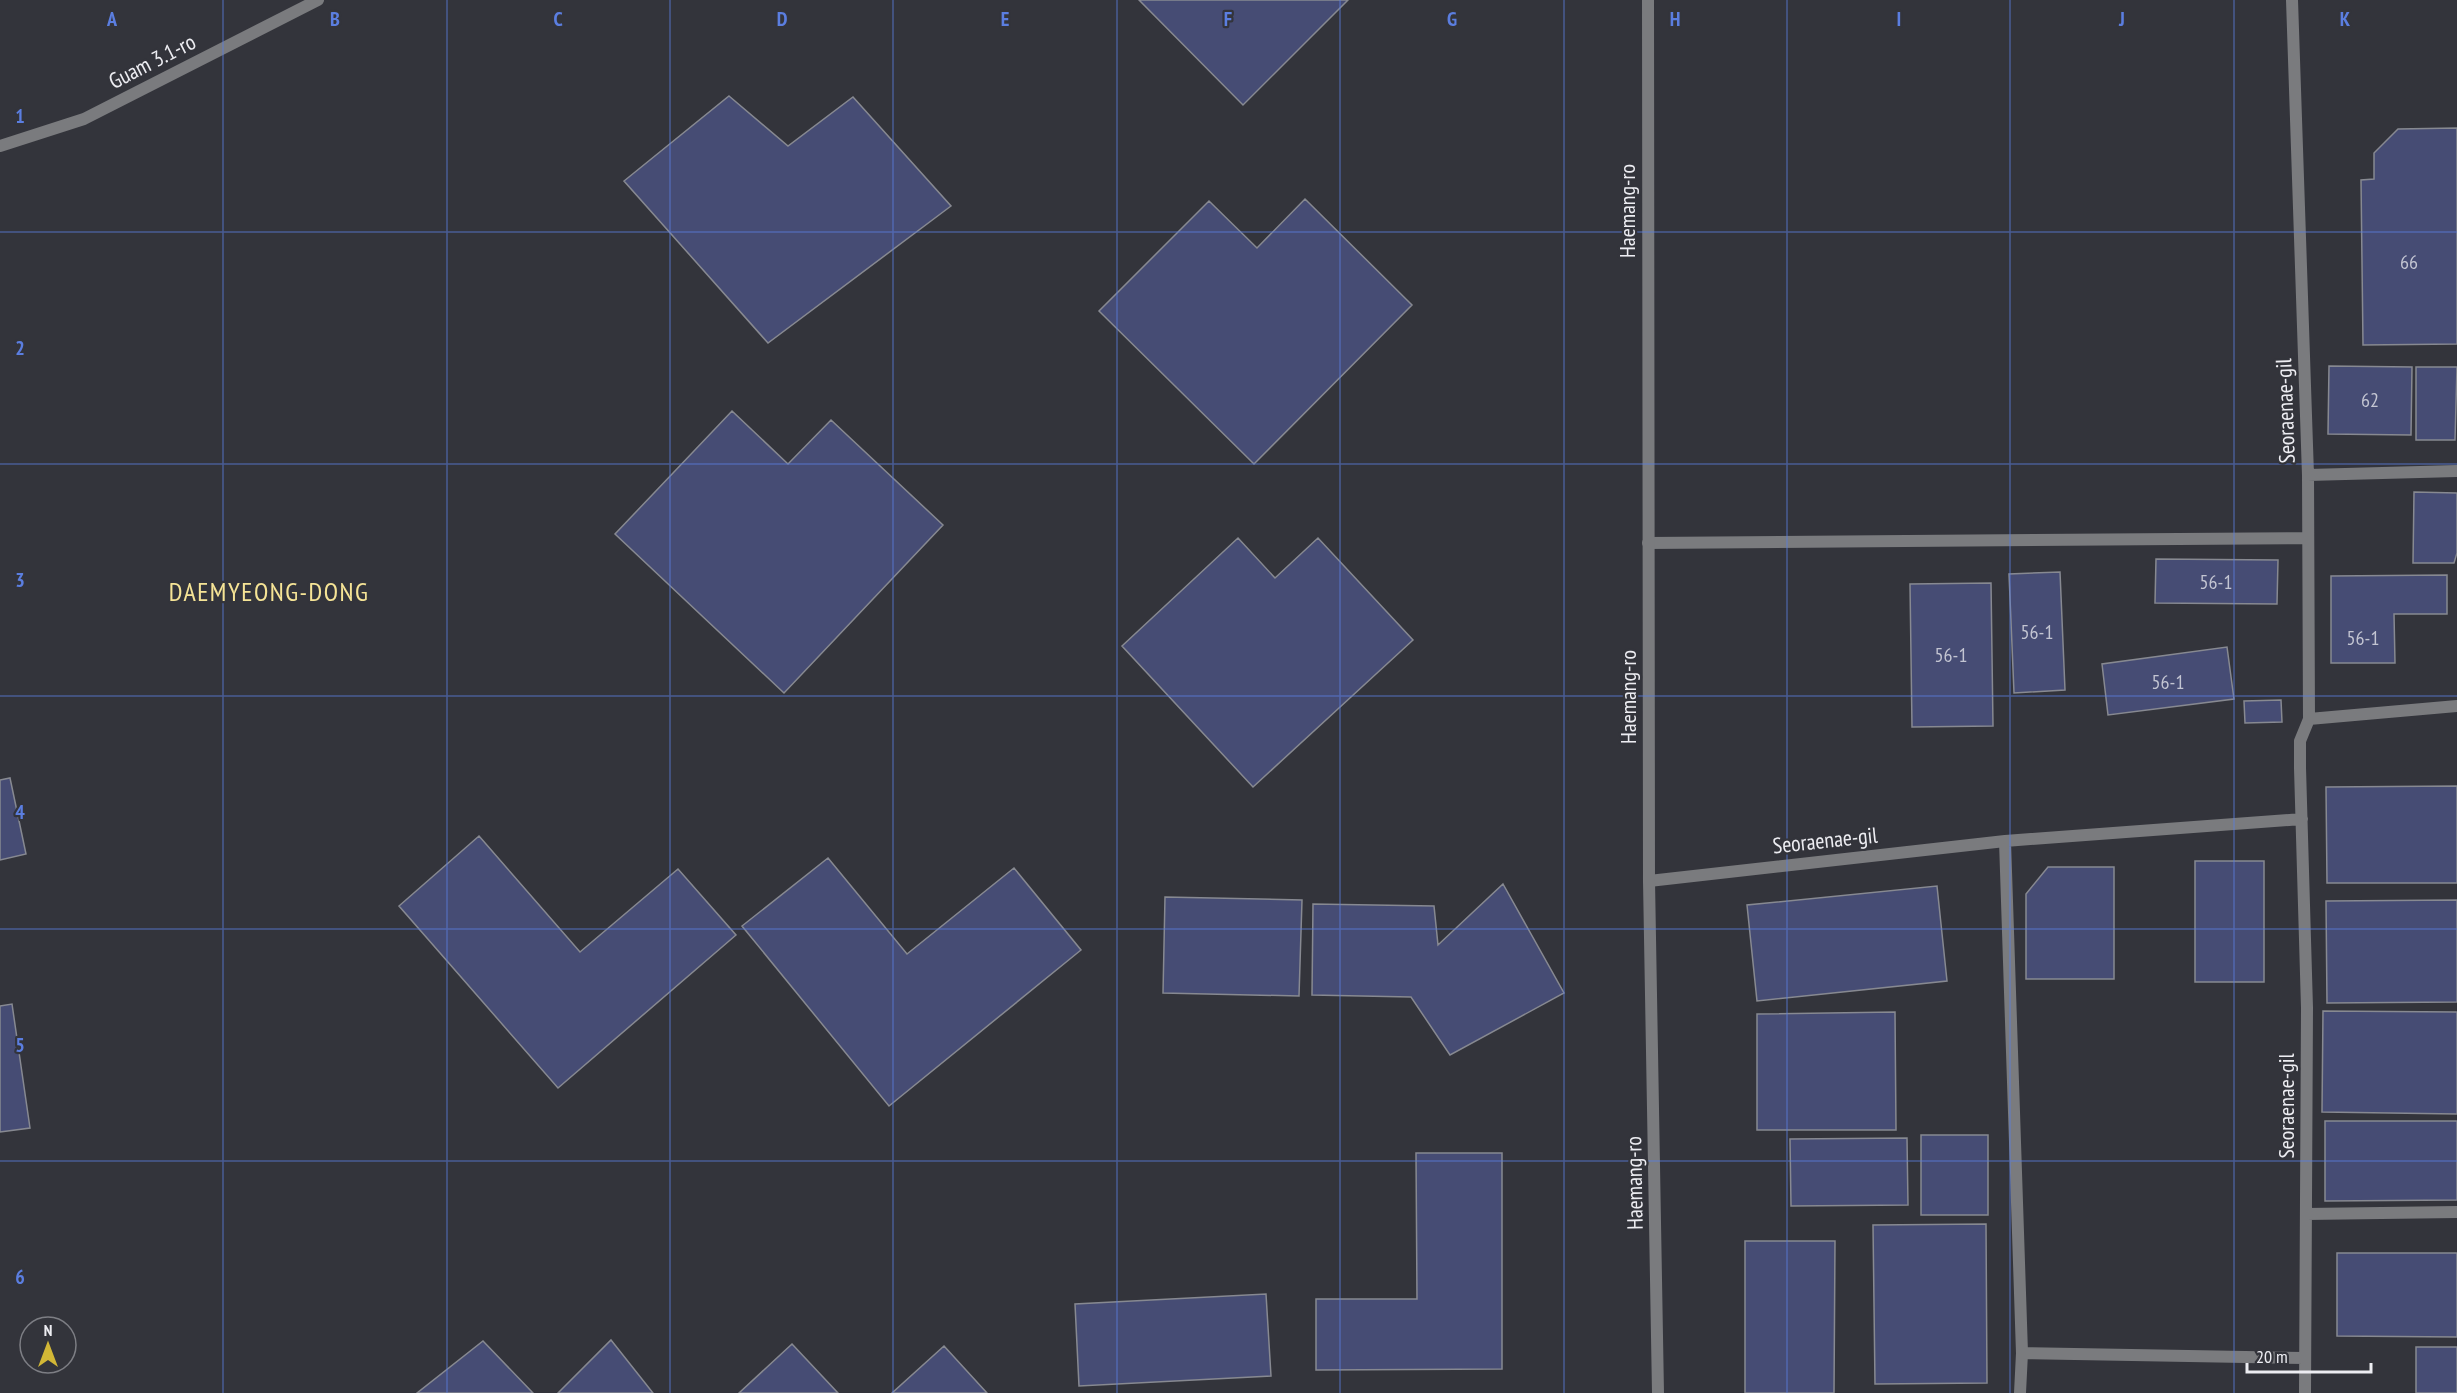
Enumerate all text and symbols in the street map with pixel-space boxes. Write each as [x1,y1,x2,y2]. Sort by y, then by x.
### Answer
text: A [106,6,118,32]
text: B [330,6,340,32]
text: C [553,6,563,32]
text: D [777,6,788,32]
text: E [1001,6,1009,32]
text: F [1224,6,1232,32]
text: G [1447,6,1457,32]
text: H [1670,6,1680,32]
text: I [1897,6,1901,32]
text: J [2118,6,2125,32]
text: K [2340,6,2351,32]
street label: Guam 3.1-ro [104,27,200,95]
text: 1 [15,103,25,129]
street label: Haemang-ro [1613,164,1641,258]
house number: 66 [2400,249,2418,275]
text: 2 [15,335,25,361]
street label: Seoraenae-gil [2269,357,2301,464]
house number: 62 [2361,387,2379,413]
text: 3 [15,567,25,593]
house number: 56-1 [2200,569,2232,595]
district label: DAEMYEONG-DONG [169,575,369,608]
house number: 56-1 [2021,619,2053,645]
house number: 56-1 [2347,625,2379,651]
house number: 56-1 [1935,642,1967,668]
street label: Haemang-ro [1614,650,1642,744]
house number: 56-1 [2152,669,2184,695]
text: 4 [15,799,25,825]
street label: Seoraenae-gil [1771,820,1880,859]
text: 5 [15,1032,25,1058]
street label: Seoraenae-gil [2272,1053,2300,1159]
street label: Haemang-ro [1619,1136,1649,1230]
text: 6 [15,1264,25,1290]
north arrow [18,1315,78,1375]
text: N [44,1320,52,1340]
scale bar [2247,1336,2372,1374]
text: 20 m [2256,1345,2288,1368]

